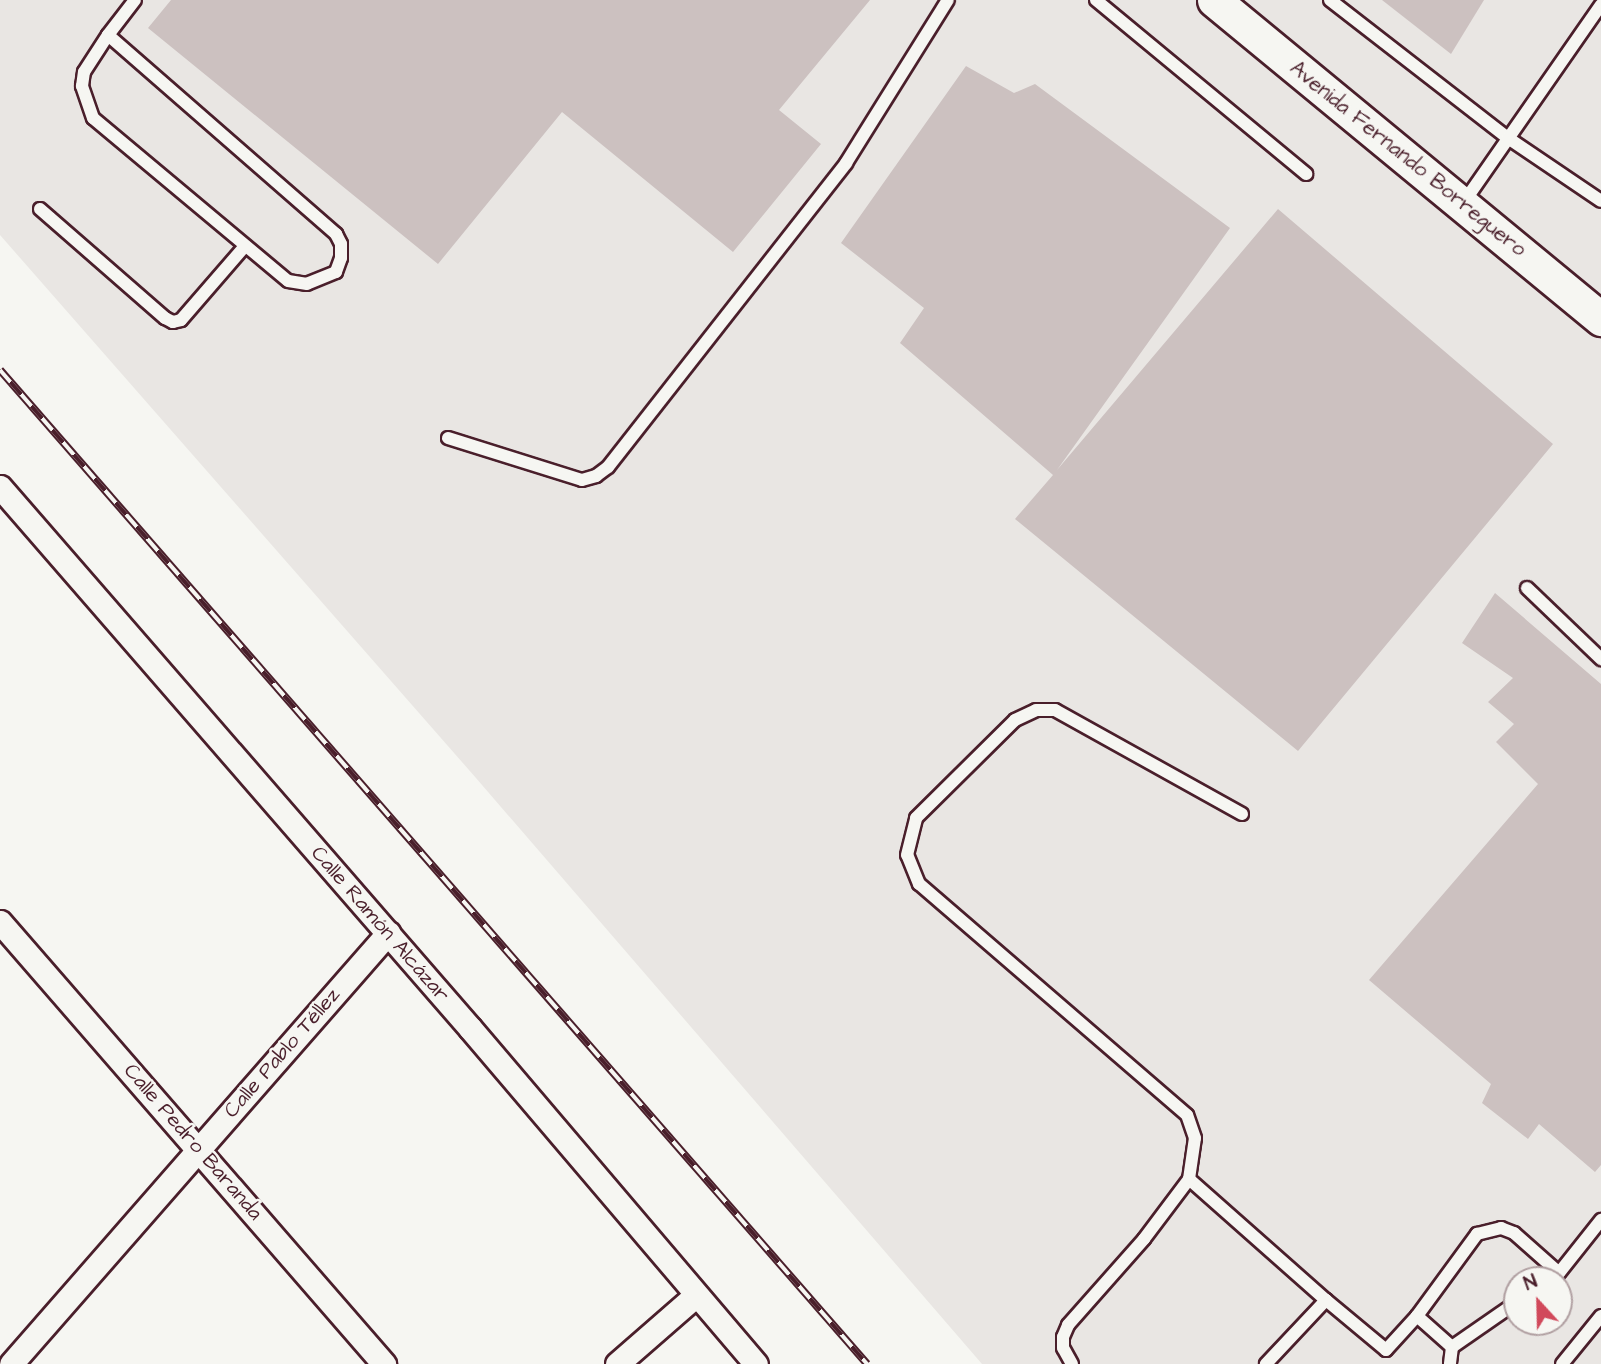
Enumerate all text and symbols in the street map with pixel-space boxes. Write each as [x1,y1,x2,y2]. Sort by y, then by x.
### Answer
street label: Avenida Fernando Borreguero [1285,56,1531,262]
street label: Calle Ramón Alcázar [306,841,454,1007]
street label: Calle Pablo Téllez [219,983,345,1123]
street label: Calle Pedro Baranda [118,1059,268,1225]
north arrow [1503,1266,1573,1336]
text: N [1520,1268,1541,1298]

